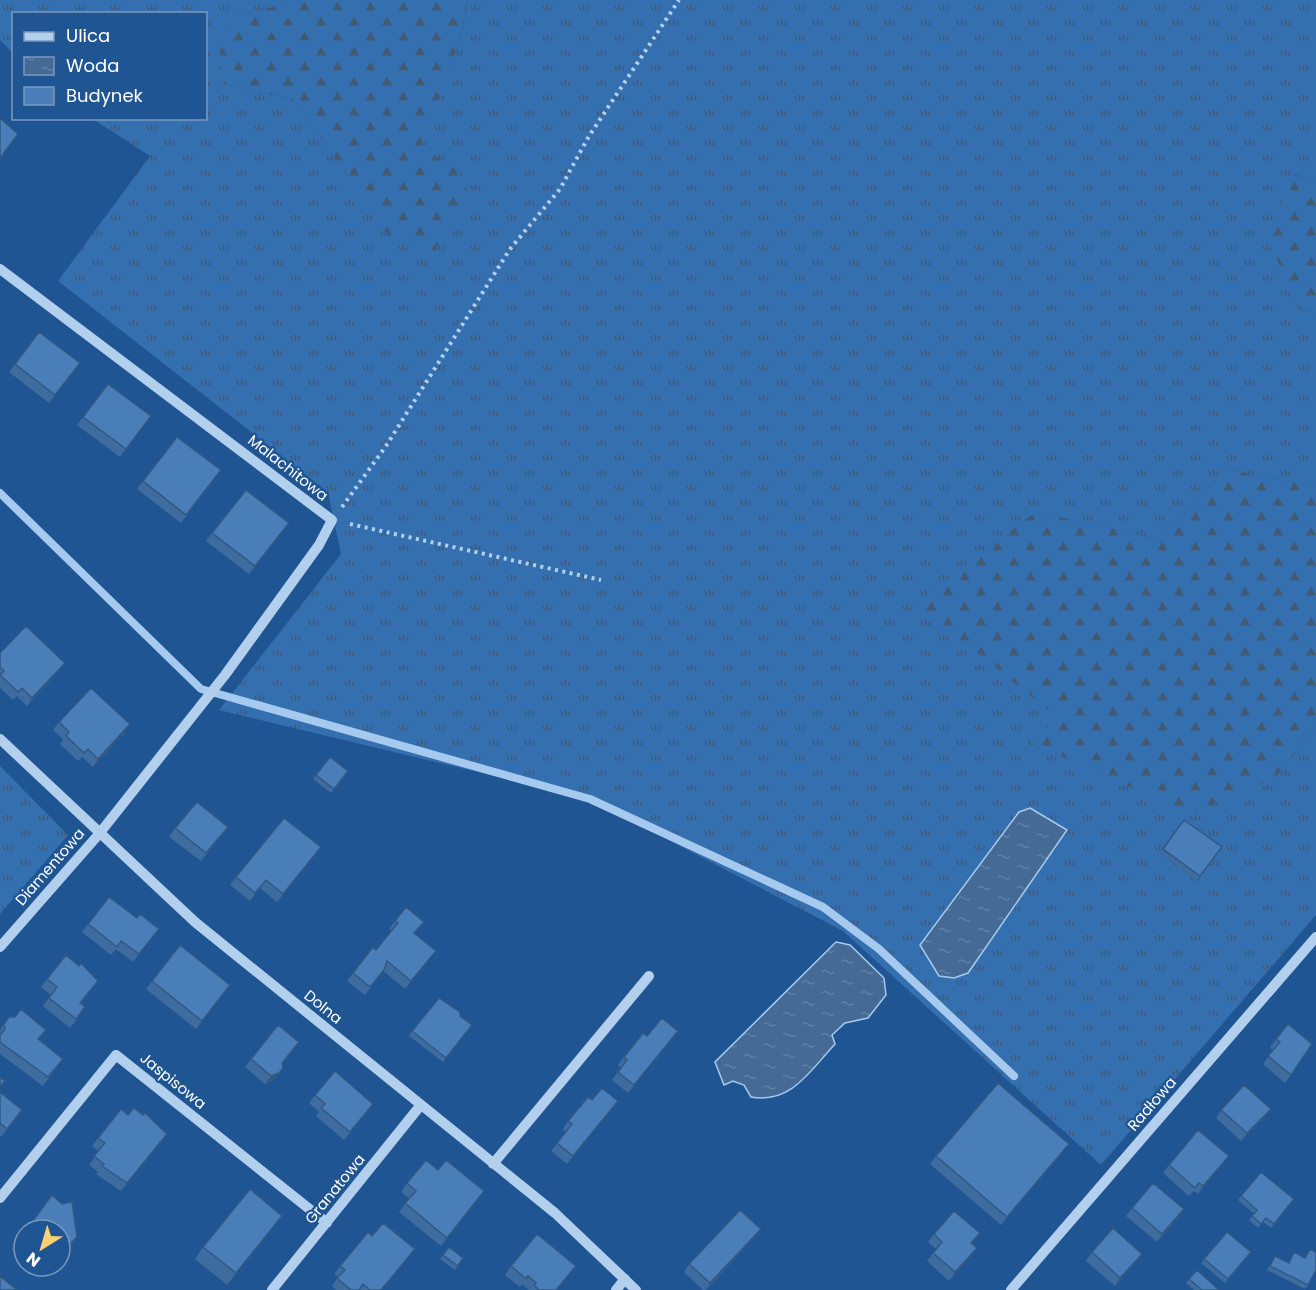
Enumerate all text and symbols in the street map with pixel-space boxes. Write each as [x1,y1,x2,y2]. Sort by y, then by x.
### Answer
legend [12,12,207,120]
text: Ulica [66,23,110,48]
text: Woda [66,53,119,78]
text: Budynek [66,83,144,108]
street label: Malachitowa [244,430,333,506]
street label: Diamentowa [10,823,89,910]
street label: Dolna [300,985,347,1029]
street label: Jaspisowa [136,1047,211,1114]
street label: Radłowa [1122,1072,1181,1135]
street label: Granatowa [300,1149,369,1228]
north arrow [12,1218,72,1278]
text: N [22,1247,45,1272]

